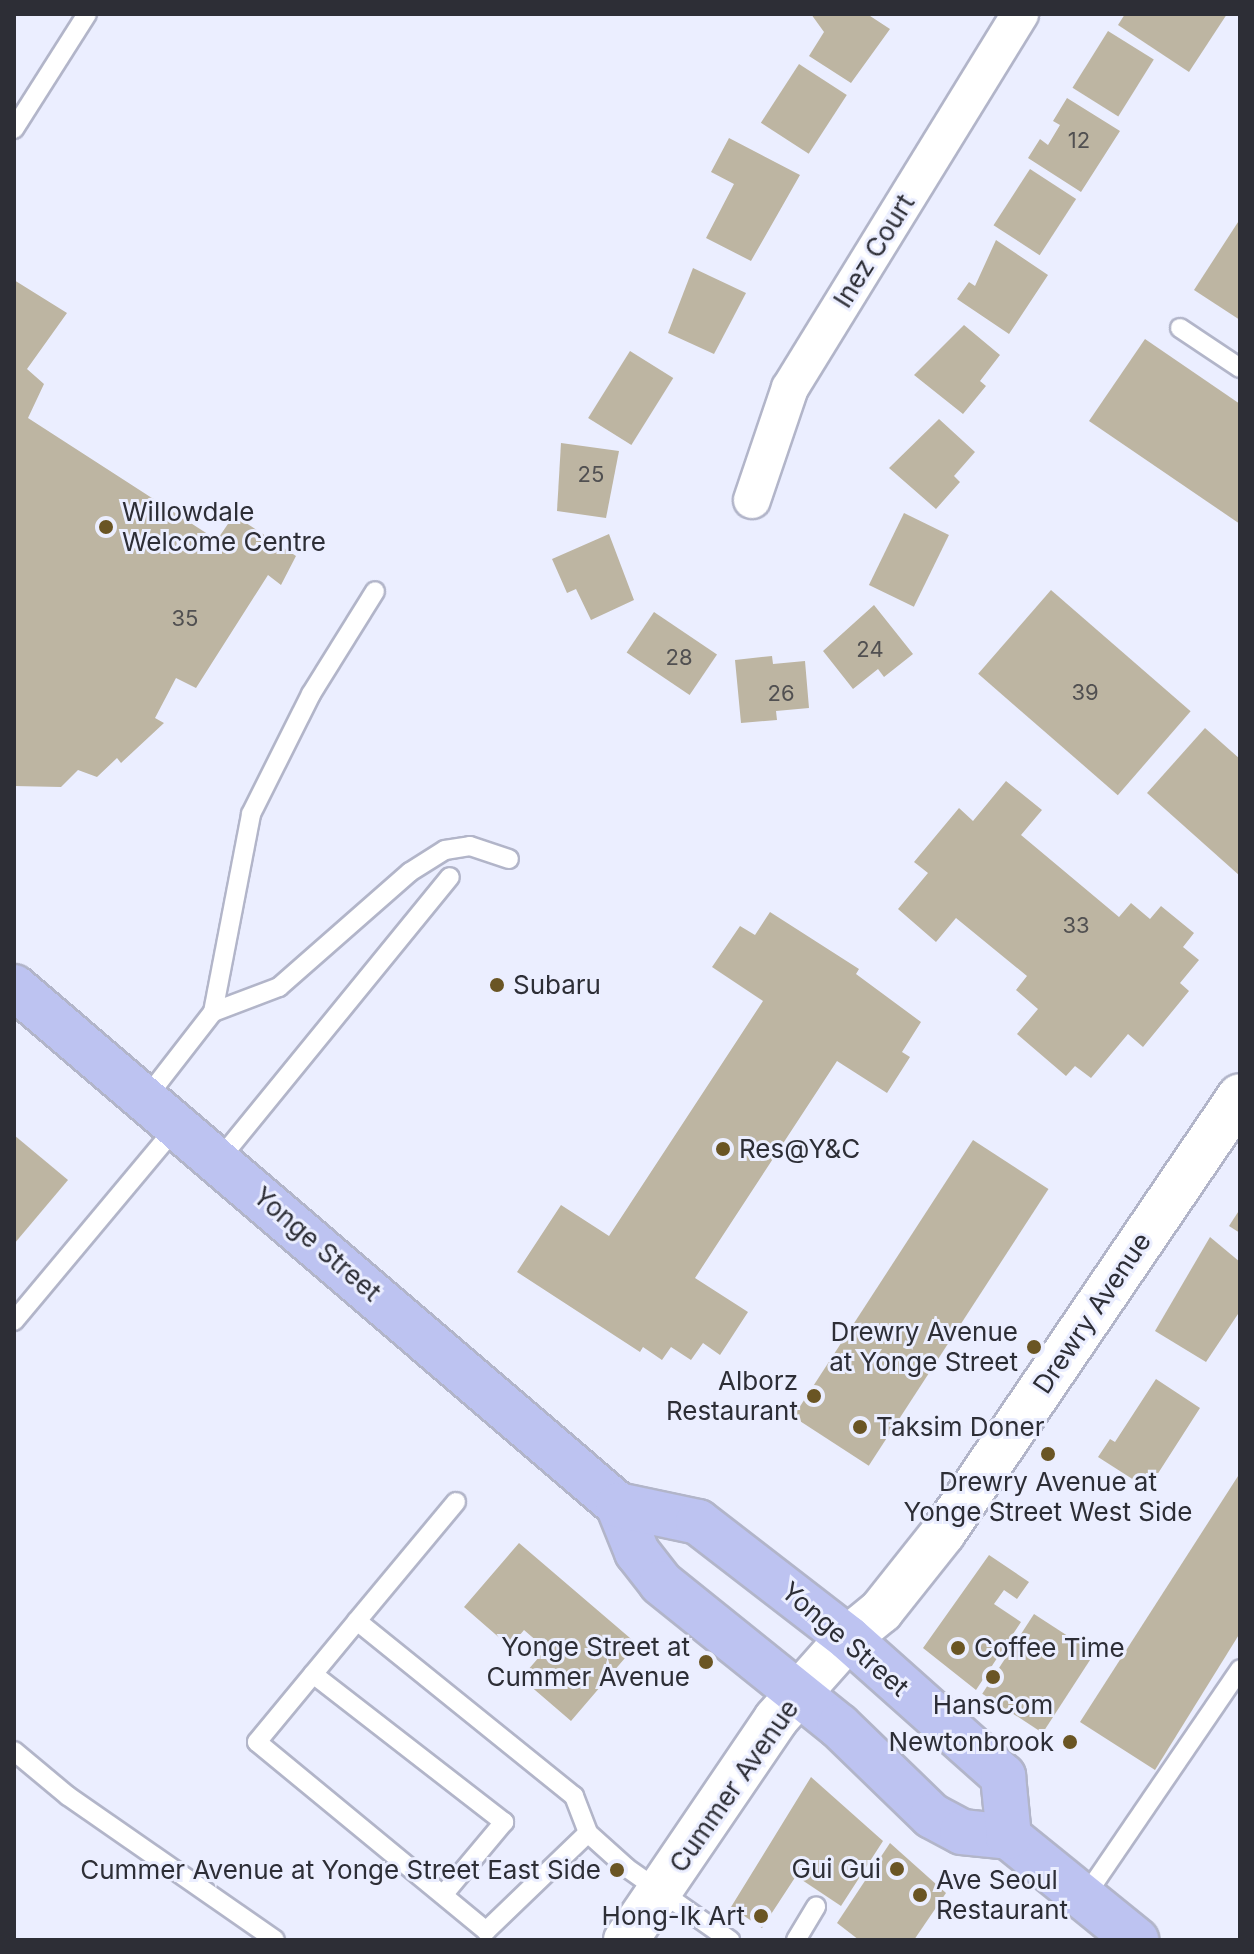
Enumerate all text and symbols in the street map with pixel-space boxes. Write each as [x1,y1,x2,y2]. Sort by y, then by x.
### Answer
house number: 12 [1068,128,1090,154]
street label: Inez Court [827,189,921,313]
house number: 25 [578,462,604,488]
place label: Willowdale Welcome Centre [122,496,326,558]
marker: Willowdale Welcome Centre [97,518,115,536]
house number: 35 [172,606,198,632]
house number: 24 [856,637,884,663]
house number: 28 [665,645,693,671]
house number: 39 [1071,680,1099,706]
house number: 26 [767,681,795,707]
house number: 33 [1062,913,1090,939]
place label: Subaru [513,969,601,1001]
marker: Subaru [488,976,506,994]
place label: Res@Y&C [739,1133,860,1165]
marker: Res@Y&C [714,1140,732,1158]
street label: Yonge Street [247,1180,387,1308]
street label: Drewry Avenue [1027,1227,1157,1399]
place label: Drewry Avenue at Yonge Street [829,1316,1018,1378]
marker: Drewry Avenue at Yonge Street [1025,1338,1043,1356]
place label: Alborz Restaurant [666,1365,798,1426]
marker: Alborz Restaurant [805,1387,823,1405]
place label: Taksim Doner [876,1411,1045,1443]
marker: Taksim Doner [851,1418,869,1436]
marker: Drewry Avenue at Yonge Street West Side [1039,1445,1057,1463]
place label: Drewry Avenue at Yonge Street West Side [904,1466,1192,1528]
street label: Yonge Street [775,1575,915,1703]
place label: Yonge Street at Cummer Avenue [486,1631,690,1692]
place label: Coffee Time [974,1632,1125,1664]
marker: Coffee Time [949,1639,967,1657]
marker: Yonge Street at Cummer Avenue [697,1653,715,1671]
marker: HansCom [984,1668,1002,1686]
place label: HansCom [933,1689,1053,1721]
street label: Cummer Avenue [663,1694,805,1878]
place label: Newtonbrook [889,1726,1054,1758]
marker: Newtonbrook [1061,1733,1079,1751]
place label: Gui Gui [792,1853,881,1885]
place label: Cummer Avenue at Yonge Street East Side [80,1854,601,1886]
marker: Gui Gui [888,1860,906,1878]
marker: Cummer Avenue at Yonge Street East Side [608,1861,626,1879]
place label: Ave Seoul Restaurant [936,1864,1068,1926]
marker: Ave Seoul Restaurant [911,1886,929,1904]
place label: Hong-Ik Art [602,1900,745,1932]
marker: Hong-Ik Art [752,1907,770,1925]

